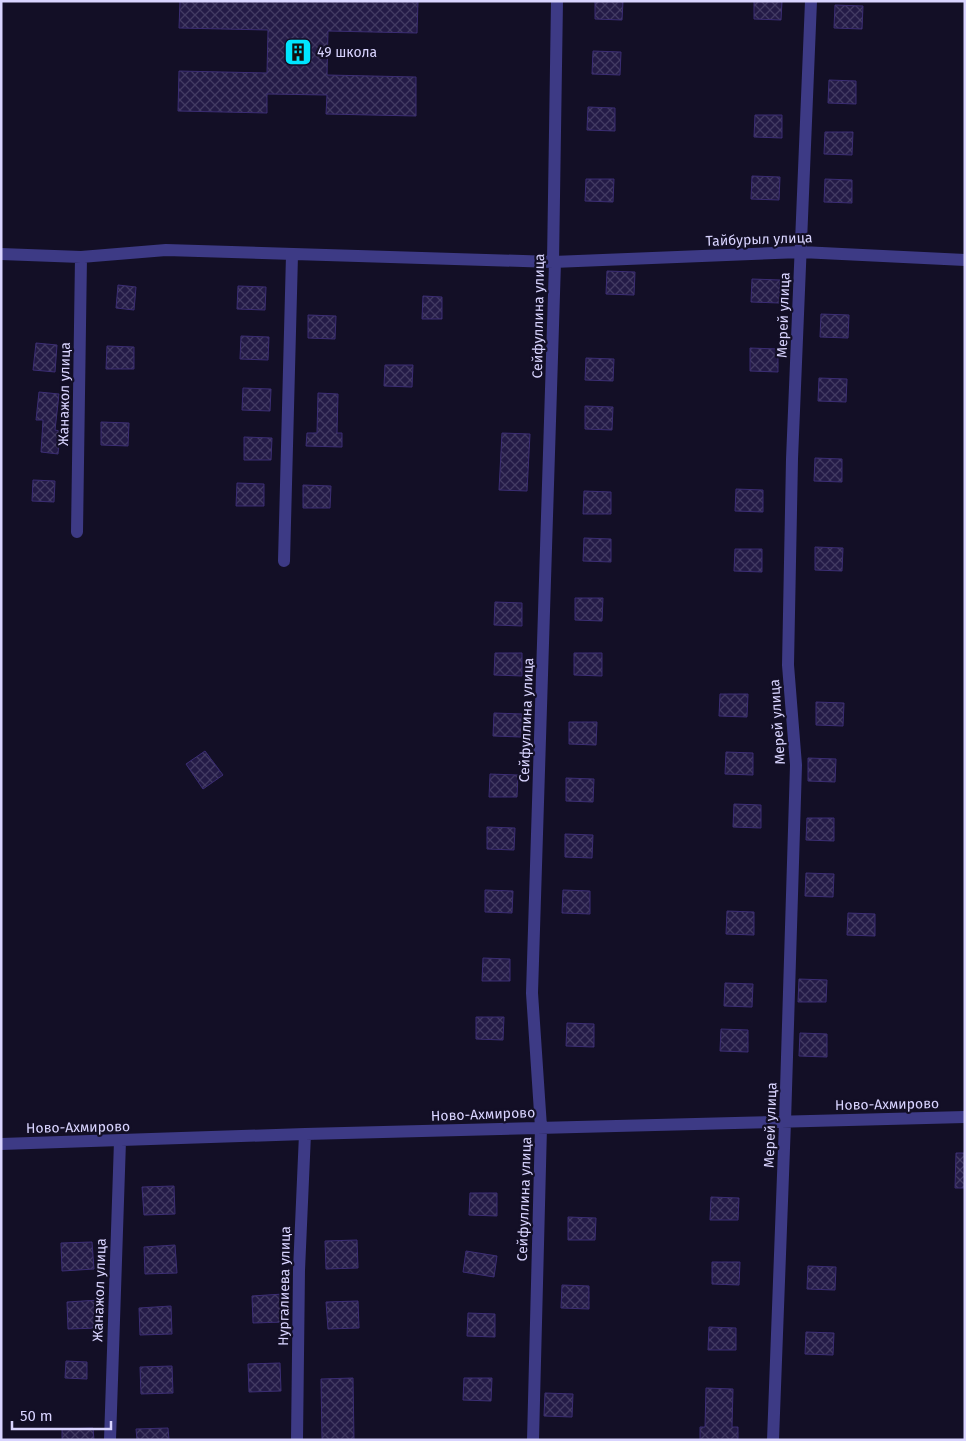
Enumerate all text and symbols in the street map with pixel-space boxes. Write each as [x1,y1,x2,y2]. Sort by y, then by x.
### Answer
building icon: 49 школа [283,37,313,67]
place label: 49 школа [317,44,377,61]
street label: Тайбурыл улица [705,229,813,250]
street label: Сейфуллина улица [529,253,548,379]
street label: Мерей улица [774,272,793,358]
street label: Жанажол улица [55,342,74,446]
street label: Сейфуллина улица [516,657,537,783]
street label: Мерей улица [766,679,789,765]
street label: Мерей улица [761,1082,780,1168]
street label: Ново-Ахмирово [835,1095,939,1114]
street label: Ново-Ахмирово [431,1104,535,1125]
street label: Ново-Ахмирово [26,1118,130,1137]
street label: Сейфуллина улица [514,1136,535,1262]
street label: Нургалиева улица [275,1226,294,1346]
street label: Жанажол улица [89,1238,110,1342]
scale bar [12,1398,111,1430]
text: 50 m [20,1407,53,1425]

